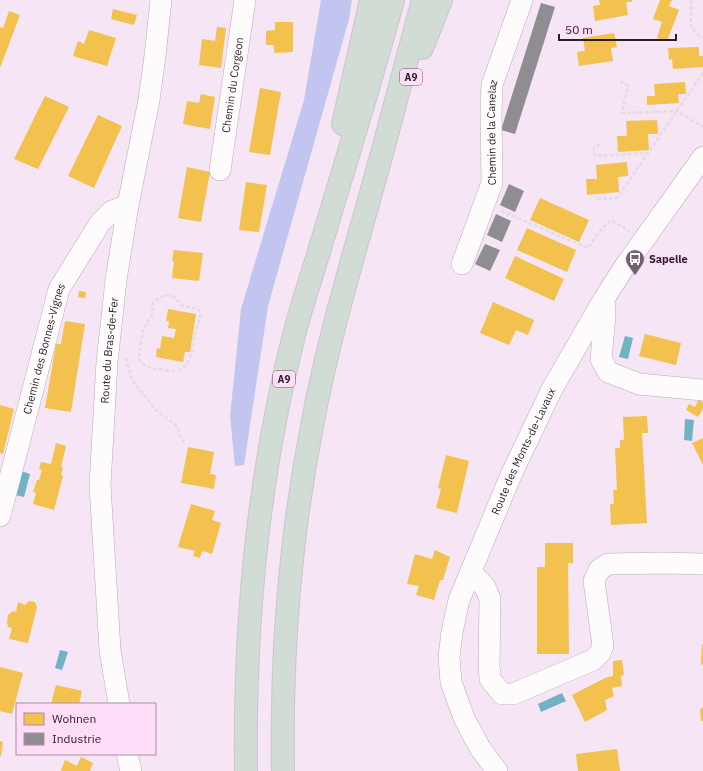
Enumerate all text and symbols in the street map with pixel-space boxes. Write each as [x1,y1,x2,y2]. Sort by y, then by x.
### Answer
scale bar [559,16,676,42]
text: 50 m [565,22,593,37]
street label: Chemin du Corgeon [219,36,246,134]
road number: A9 [400,69,422,85]
street label: Chemin de la Canelaz [484,77,500,185]
bus stop icon: Sapelle [624,248,646,276]
place label: Sapelle [649,252,688,266]
street label: Chemin des Bonnes-Vignes [20,280,68,416]
street label: Route du Bras-de-Fer [98,296,121,404]
road number: A9 [273,371,295,387]
street label: Route des Monts-de-Lavaux [488,385,559,517]
legend [16,703,156,755]
text: Wohnen [52,711,96,726]
text: Industrie [52,731,102,746]

